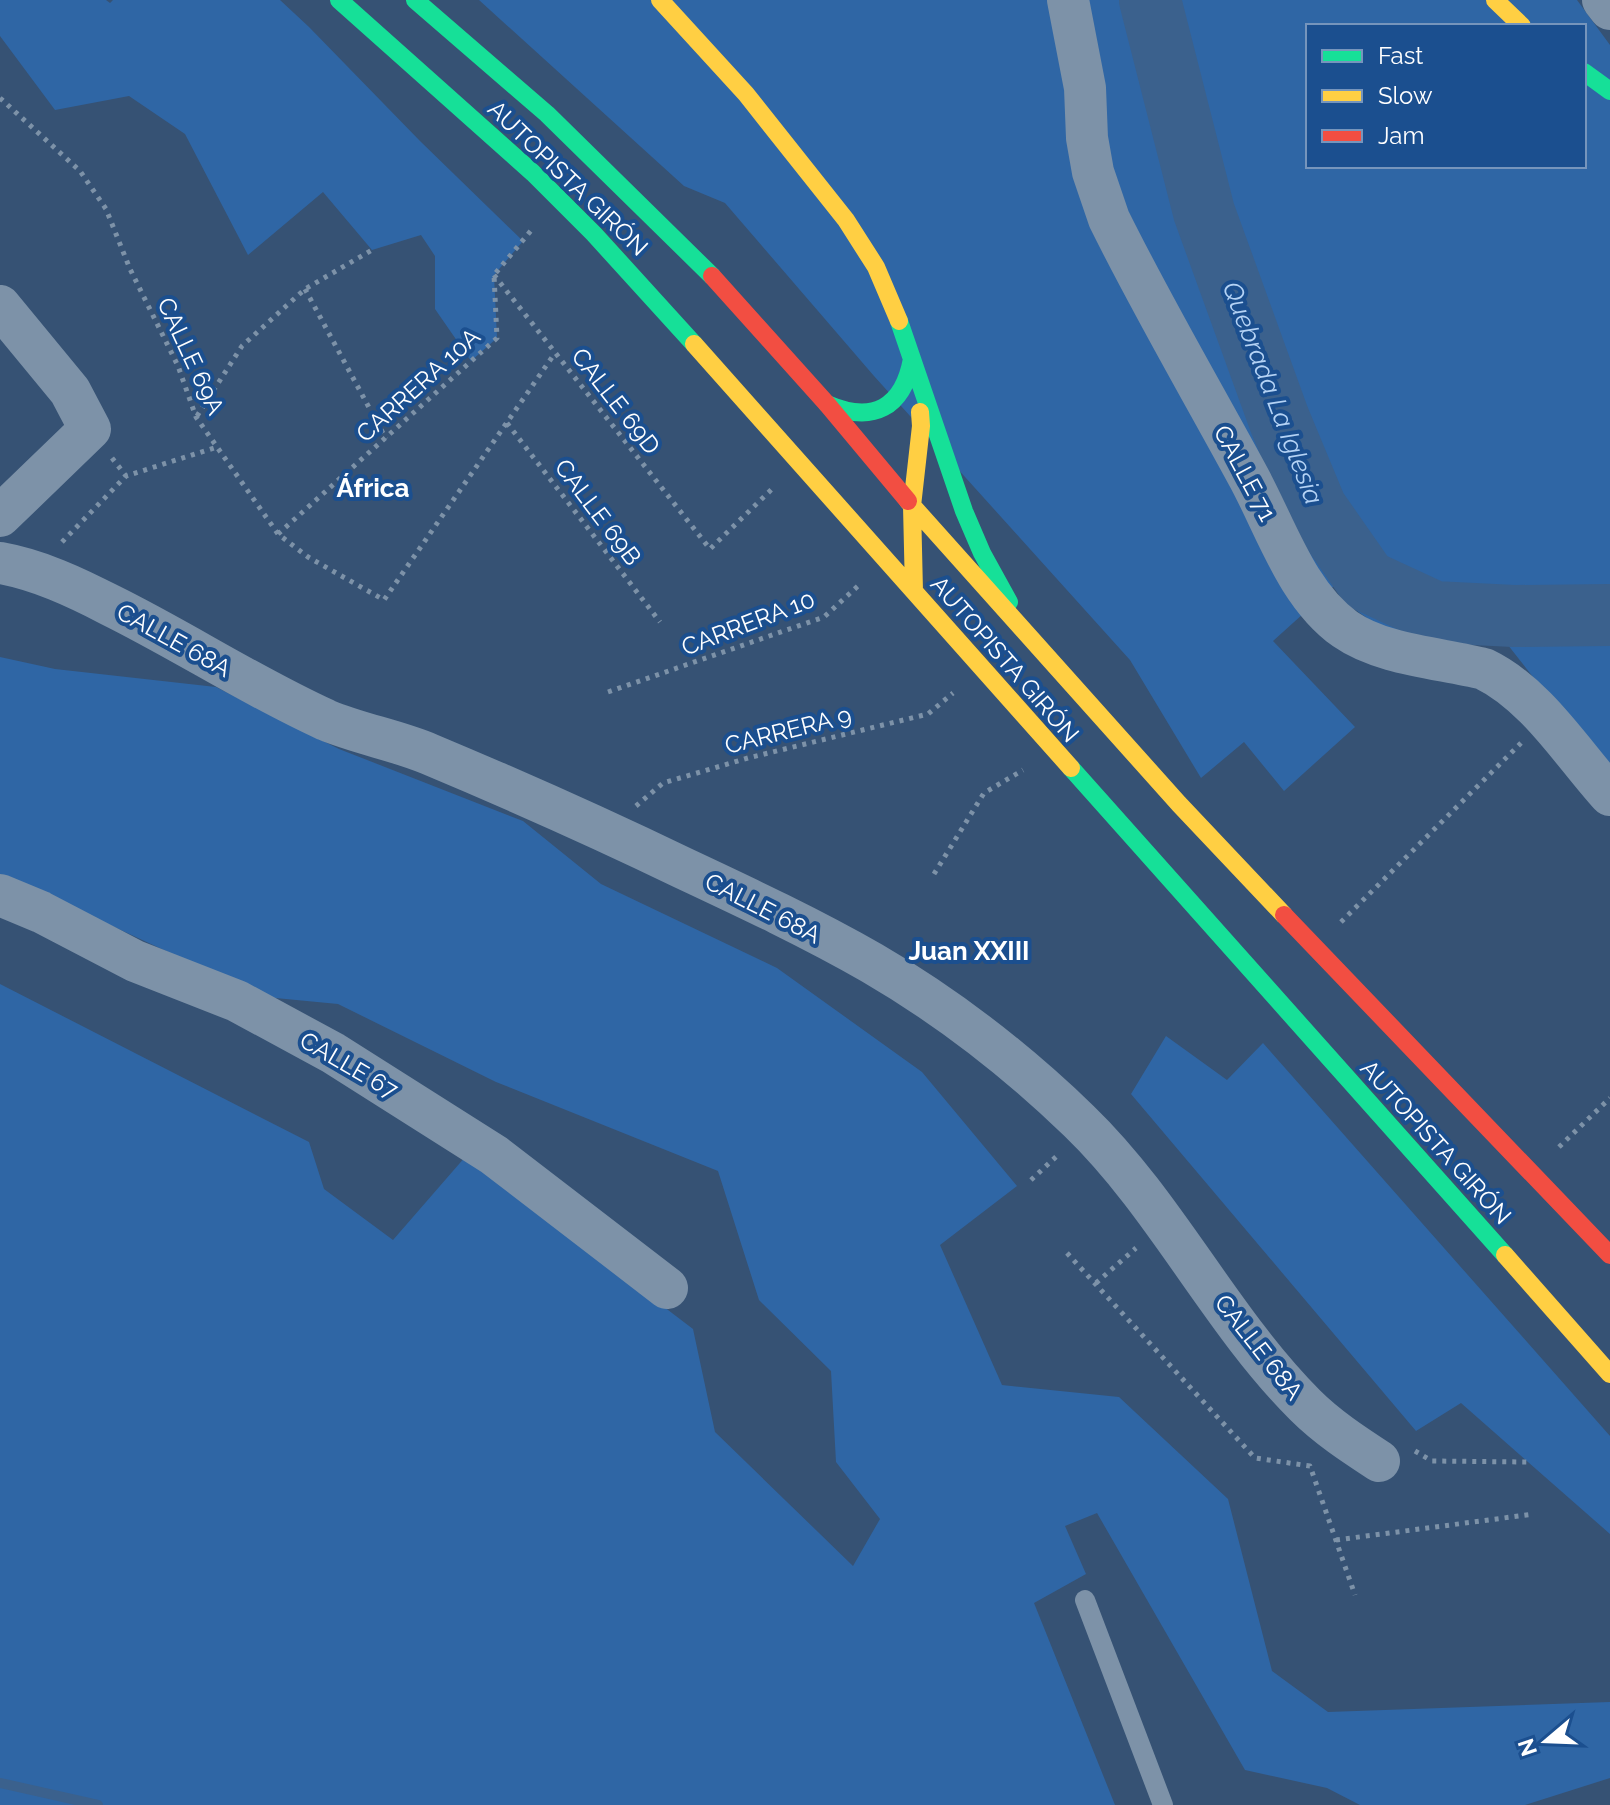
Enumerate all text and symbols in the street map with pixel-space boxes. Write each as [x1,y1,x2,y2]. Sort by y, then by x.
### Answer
legend [1306,24,1586,168]
text: Fast [1378,41,1423,70]
text: Slow [1378,81,1433,110]
street label: AUTOPISTA GIRÓN [482,94,654,262]
text: Jam [1378,121,1424,150]
water label: Quebrada La Iglesia [1217,277,1329,509]
street label: CALLE 69A [151,293,231,419]
street label: CARRERA 10A [350,322,486,448]
street label: CALLE 69D [566,342,666,460]
street label: CALLE 71 [1208,420,1282,526]
street label: CALLE 69B [549,453,647,571]
district label: África [337,473,410,503]
street label: AUTOPISTA GIRÓN [925,570,1085,748]
street label: CARRERA 10 [677,584,819,662]
street label: CALLE 68A [112,597,236,683]
street label: CARRERA 9 [722,700,854,760]
street label: CALLE 68A [700,867,826,949]
district label: Juan XXIII [908,936,1030,966]
street label: CALLE 67 [295,1025,403,1105]
street label: AUTOPISTA GIRÓN [1355,1054,1517,1230]
street label: CALLE 68A [1209,1288,1309,1406]
north arrow [1506,1701,1586,1781]
text: N [1512,1735,1542,1760]

